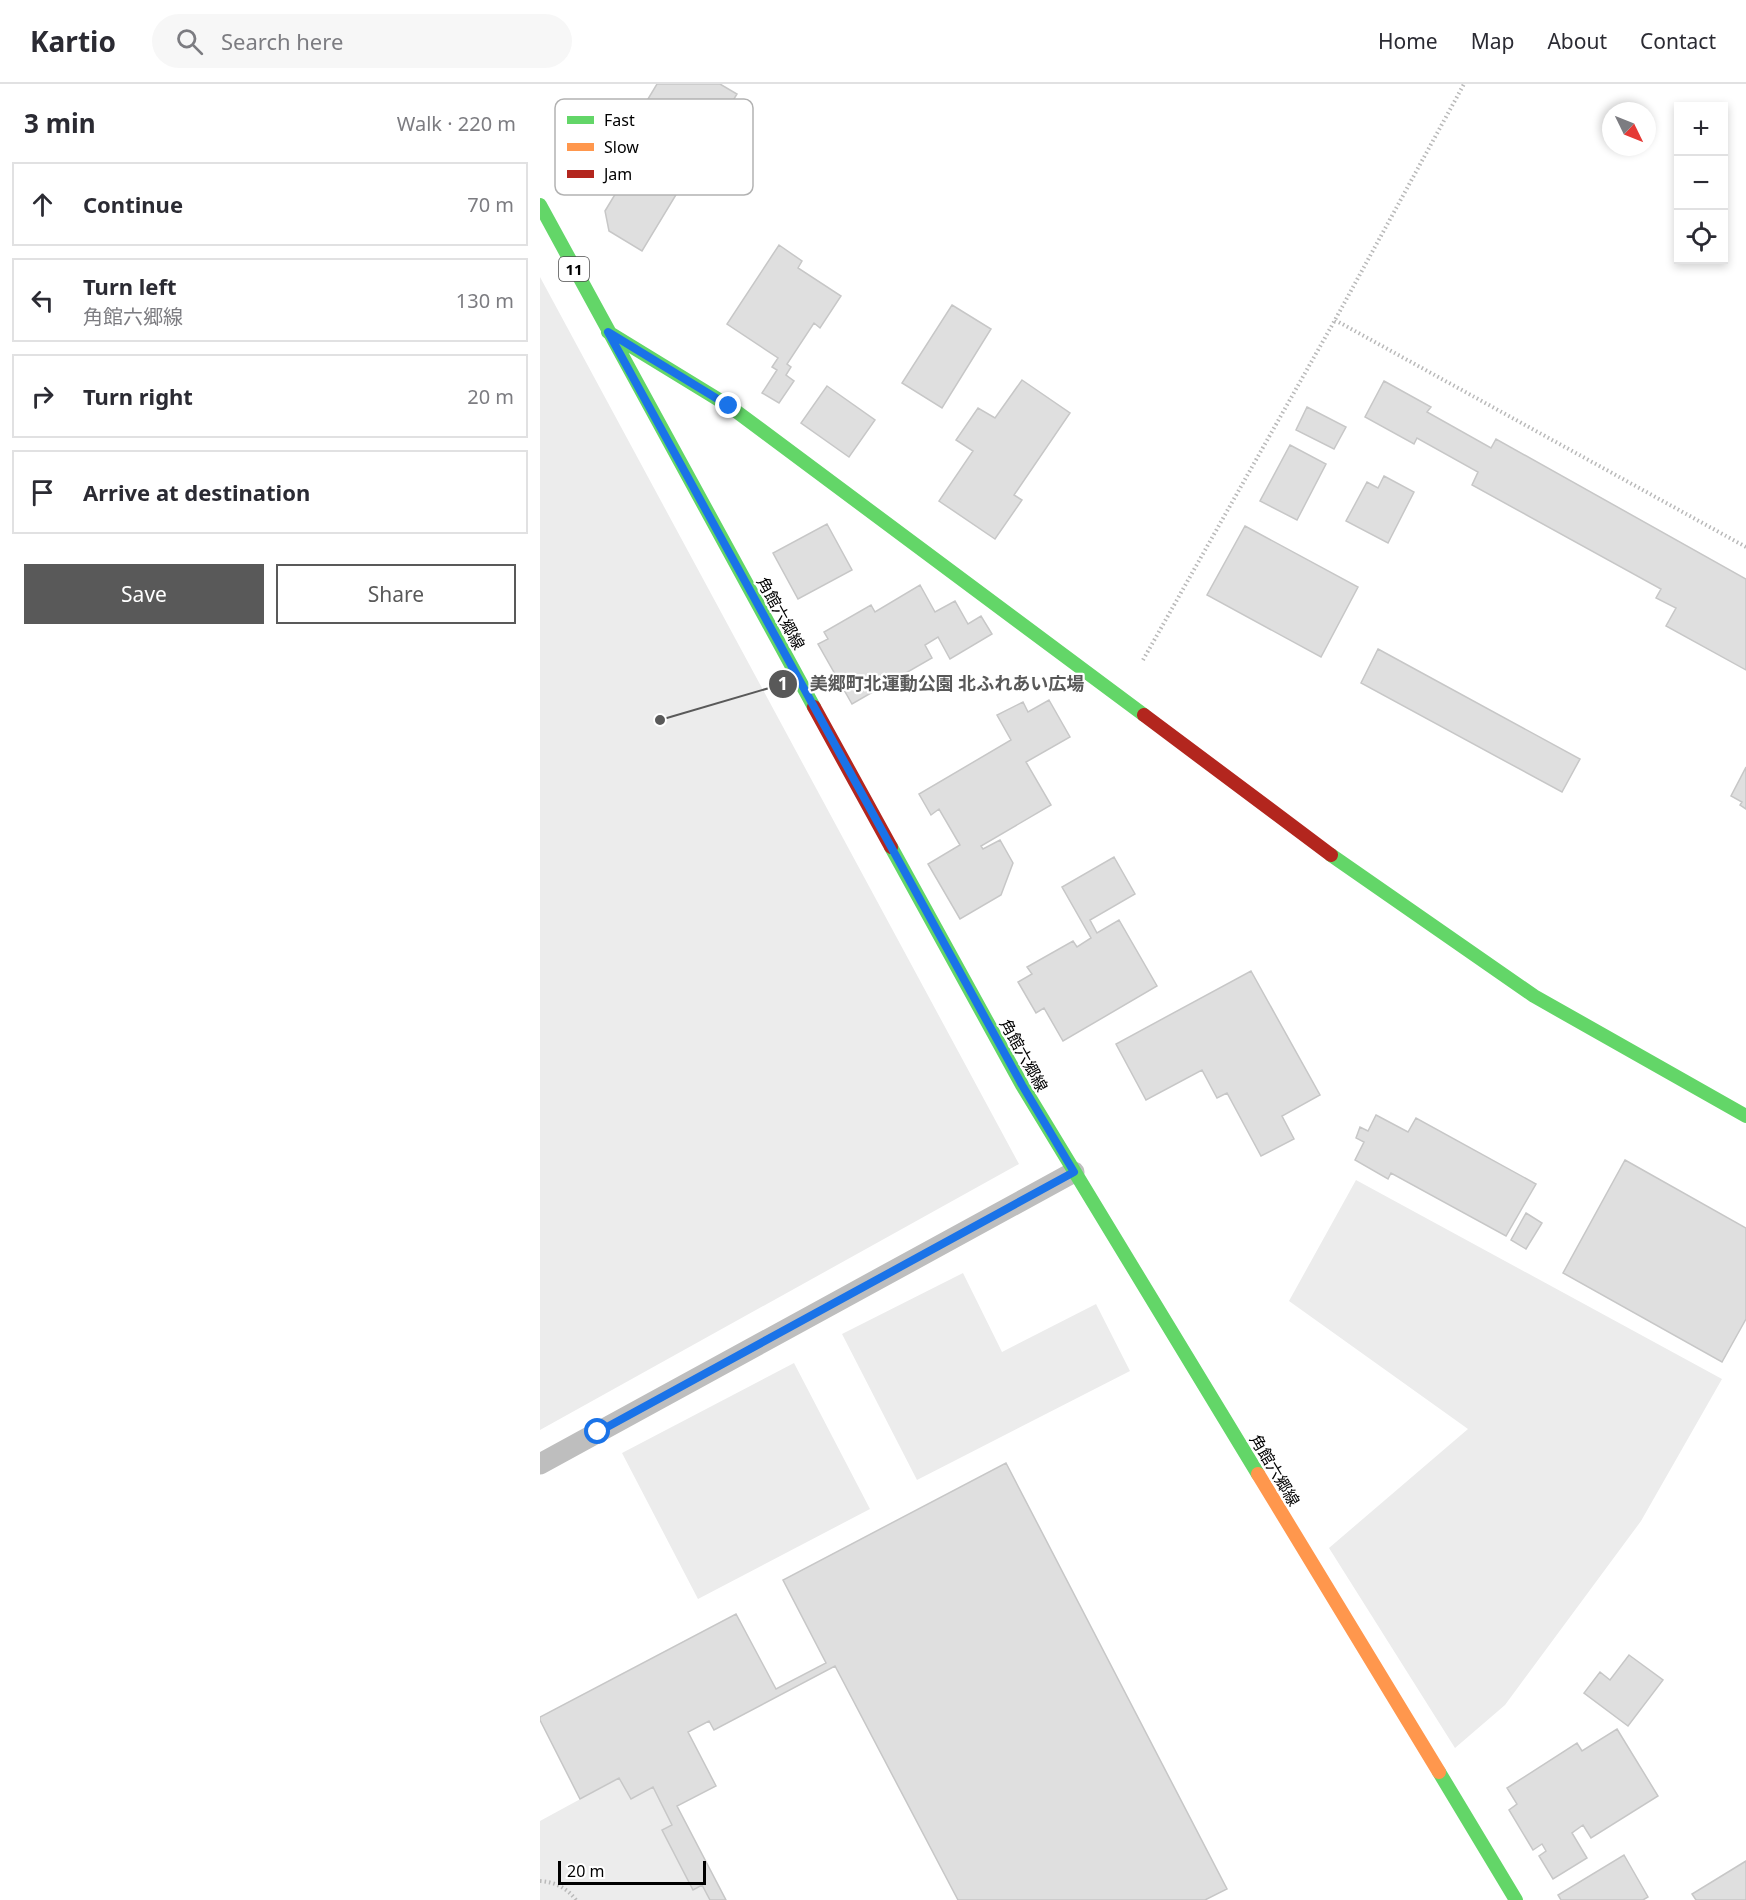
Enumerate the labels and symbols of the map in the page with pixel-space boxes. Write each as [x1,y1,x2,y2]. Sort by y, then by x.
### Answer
legend [555,99,753,195]
north arrow [1602,102,1656,156]
text: Fast [604,109,635,131]
text: Slow [604,136,639,158]
text: Jam [602,163,632,185]
road number: 11 [559,257,589,281]
route end [715,392,741,418]
street label: 角館六郷線 [752,573,810,653]
callout: 美郷町北運動公園 北ふれあい広場 [768,666,1097,702]
text: 1 [778,671,788,695]
text: 美郷町北運動公園 北ふれあい広場 [810,671,1084,695]
street label: 角館六郷線 [995,1015,1053,1095]
route start [584,1418,610,1444]
street label: 角館六郷線 [1245,1430,1305,1510]
scale bar [558,1858,706,1886]

